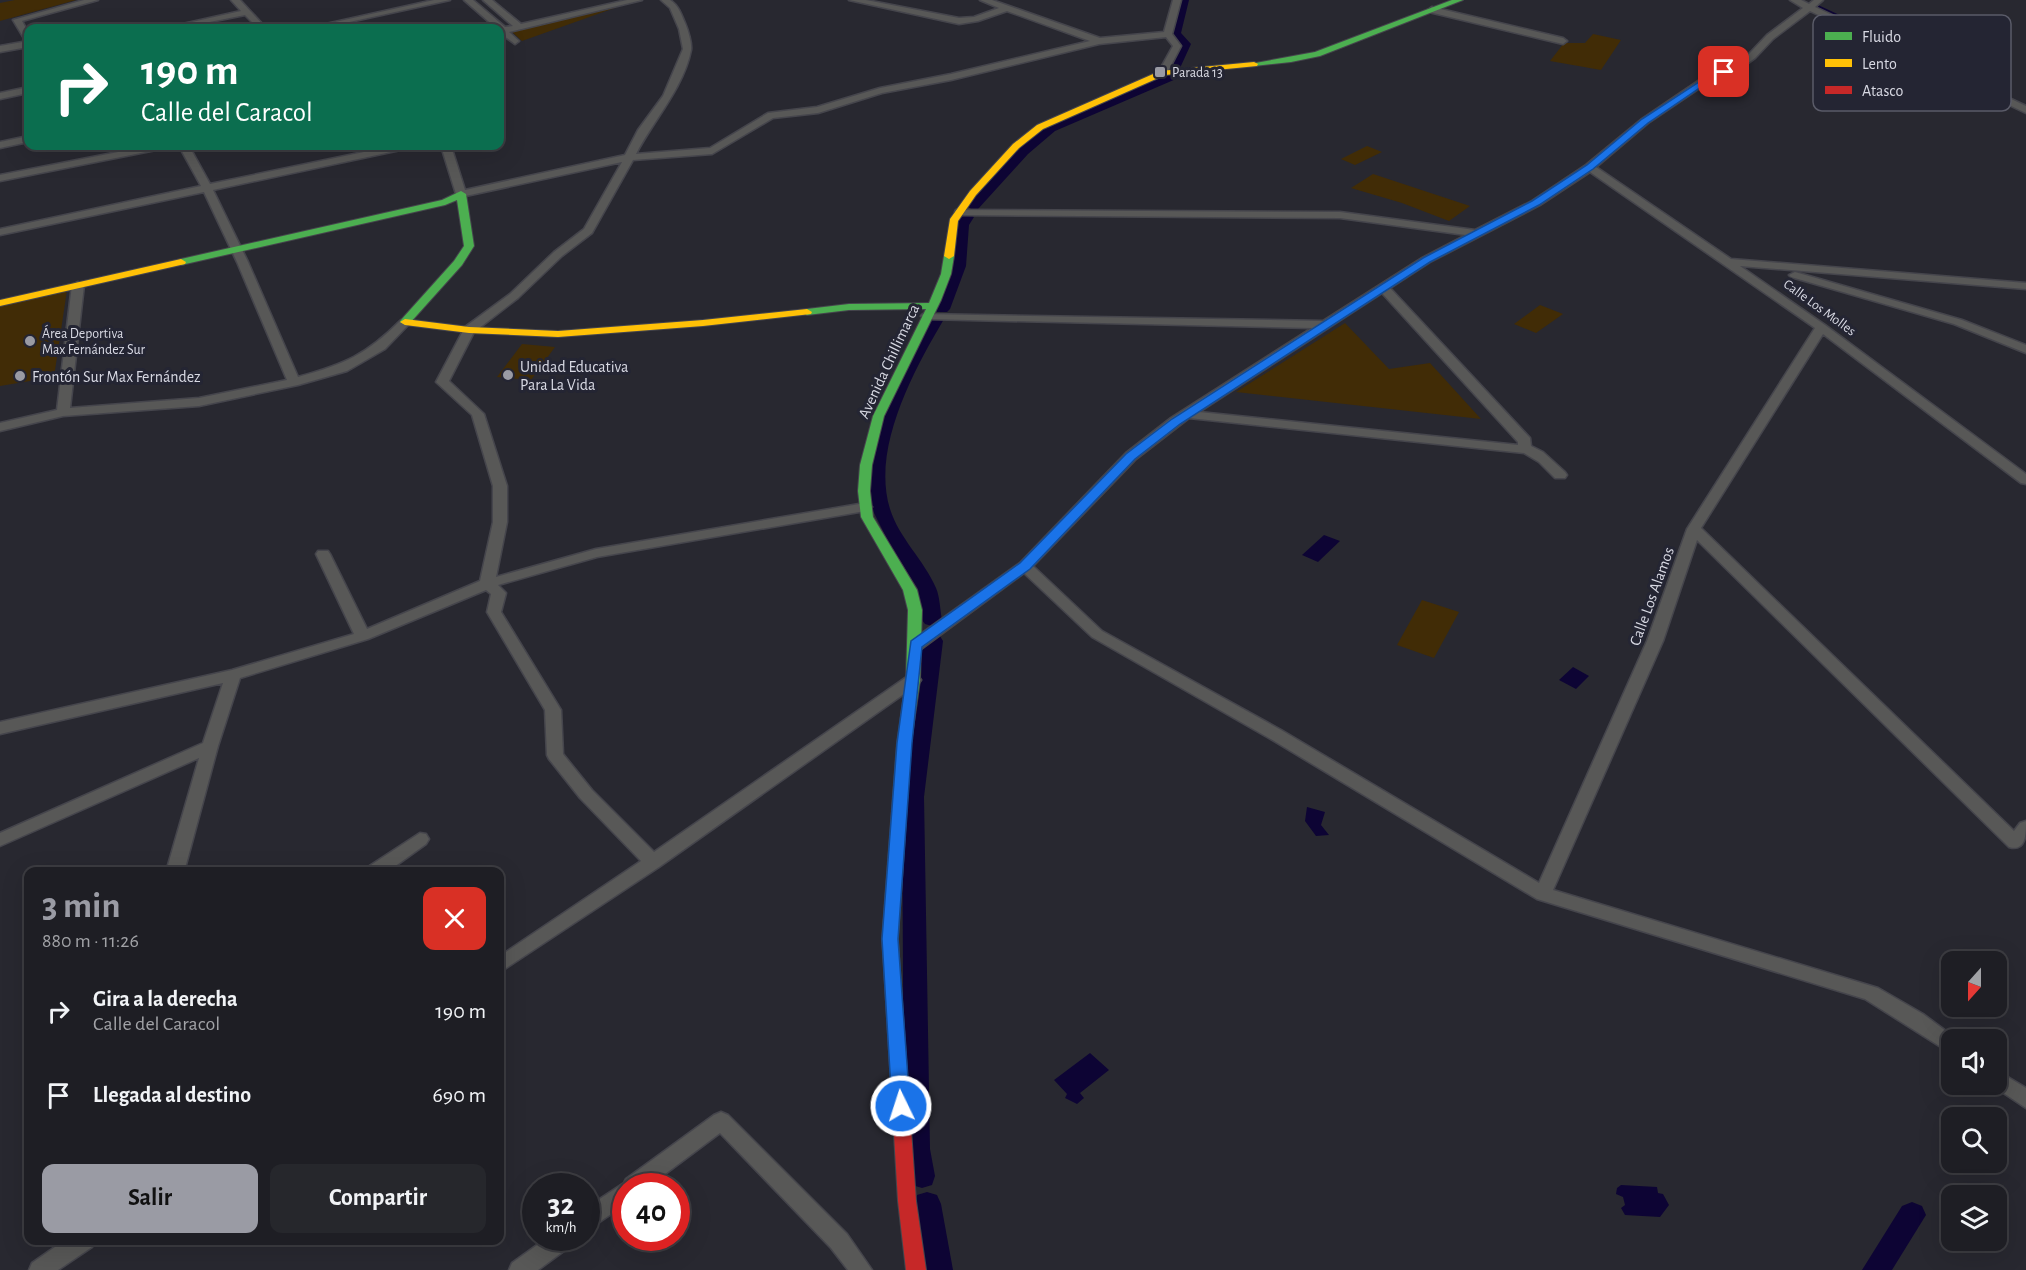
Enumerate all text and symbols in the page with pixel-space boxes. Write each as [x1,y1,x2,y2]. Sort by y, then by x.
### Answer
legend [1813,15,2011,111]
text: Fluido [1862,29,1901,45]
pin [1698,46,1749,97]
icon: right [42,48,120,126]
text: 190 m [141,50,239,92]
icon: arrive [1707,55,1740,88]
text: Lento [1862,56,1897,72]
marker: Parada 13 [1153,65,1167,79]
place label: Parada 13 [1172,66,1223,80]
text: Atasco [1862,83,1904,99]
text: Calle del Caracol [141,99,313,126]
street label: Calle Los Molles [1781,277,1858,339]
street label: Avenida Chillimarca [855,302,922,421]
place label: Área Deportiva Max Fernández Sur [42,324,145,357]
marker: Área Deportiva Max Fernández Sur [23,334,37,348]
place label: Unidad Educativa Para La Vida [520,359,628,393]
marker: Unidad Educativa Para La Vida [501,368,515,382]
marker: Frontón Sur Max Fernández [13,369,27,383]
place label: Frontón Sur Max Fernández [32,369,201,385]
street label: Calle Los Alamos [1627,545,1677,648]
button: close [423,887,486,950]
text: 3 min [42,888,120,924]
text: 880 m · 11:26 [42,931,139,951]
north arrow [1941,951,2007,1017]
map controls [1941,951,2007,1251]
text: Gira a la derecha [93,988,238,1010]
icon: right [42,995,75,1028]
text: 190 m [435,1000,486,1022]
text: Calle del Caracol [93,1014,220,1034]
button: sound [1941,1029,2007,1095]
position arrow [869,1074,933,1138]
icon: arrive [42,1079,75,1112]
text: Llegada al destino [93,1084,251,1106]
text: 690 m [432,1084,486,1106]
button: search [1941,1107,2007,1173]
button: Salir [42,1164,258,1233]
button: Compartir [270,1164,486,1233]
speed limit sign: 40 [612,1173,690,1251]
button: layers [1941,1185,2007,1251]
text: 32 [547,1190,575,1220]
text: km/h [546,1220,576,1235]

